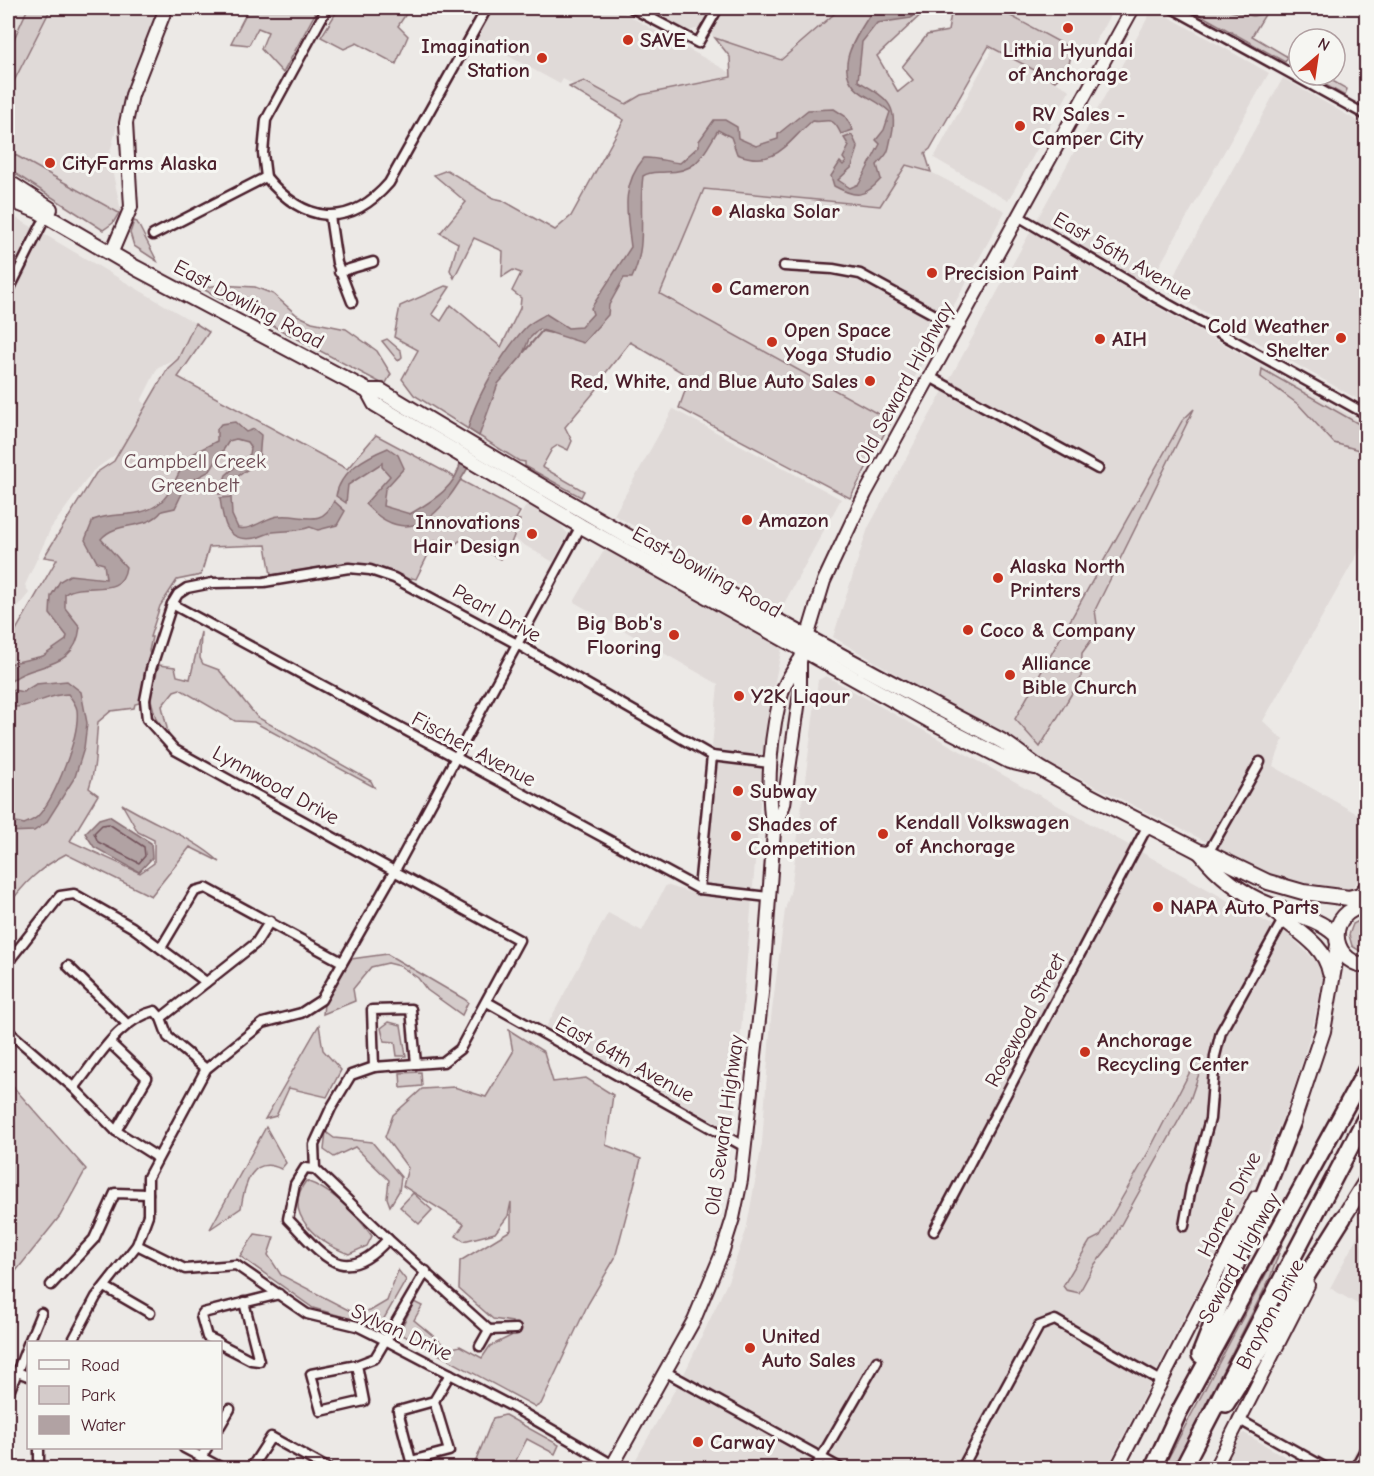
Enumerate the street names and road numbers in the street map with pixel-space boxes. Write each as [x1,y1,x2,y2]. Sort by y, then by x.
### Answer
street label: East 56th Avenue [1049,207,1197,305]
street label: East Dowling Road [170,254,328,354]
street label: Old Seward Highway [849,297,959,468]
street label: East Dowling Road [628,521,786,623]
street label: Pearl Drive [449,579,545,647]
street label: Fischer Avenue [408,706,540,792]
street label: Lynnwood Drive [209,740,343,830]
street label: Rosewood Street [980,948,1071,1091]
street label: East 64th Avenue [551,1011,699,1107]
street label: Old Seward Highway [699,1033,749,1217]
street label: Homer Drive [1192,1147,1266,1261]
street label: Seward Highway [1193,1188,1285,1328]
street label: Brayton Drive [1231,1255,1309,1373]
street label: Sylvan Drive [348,1298,456,1366]

